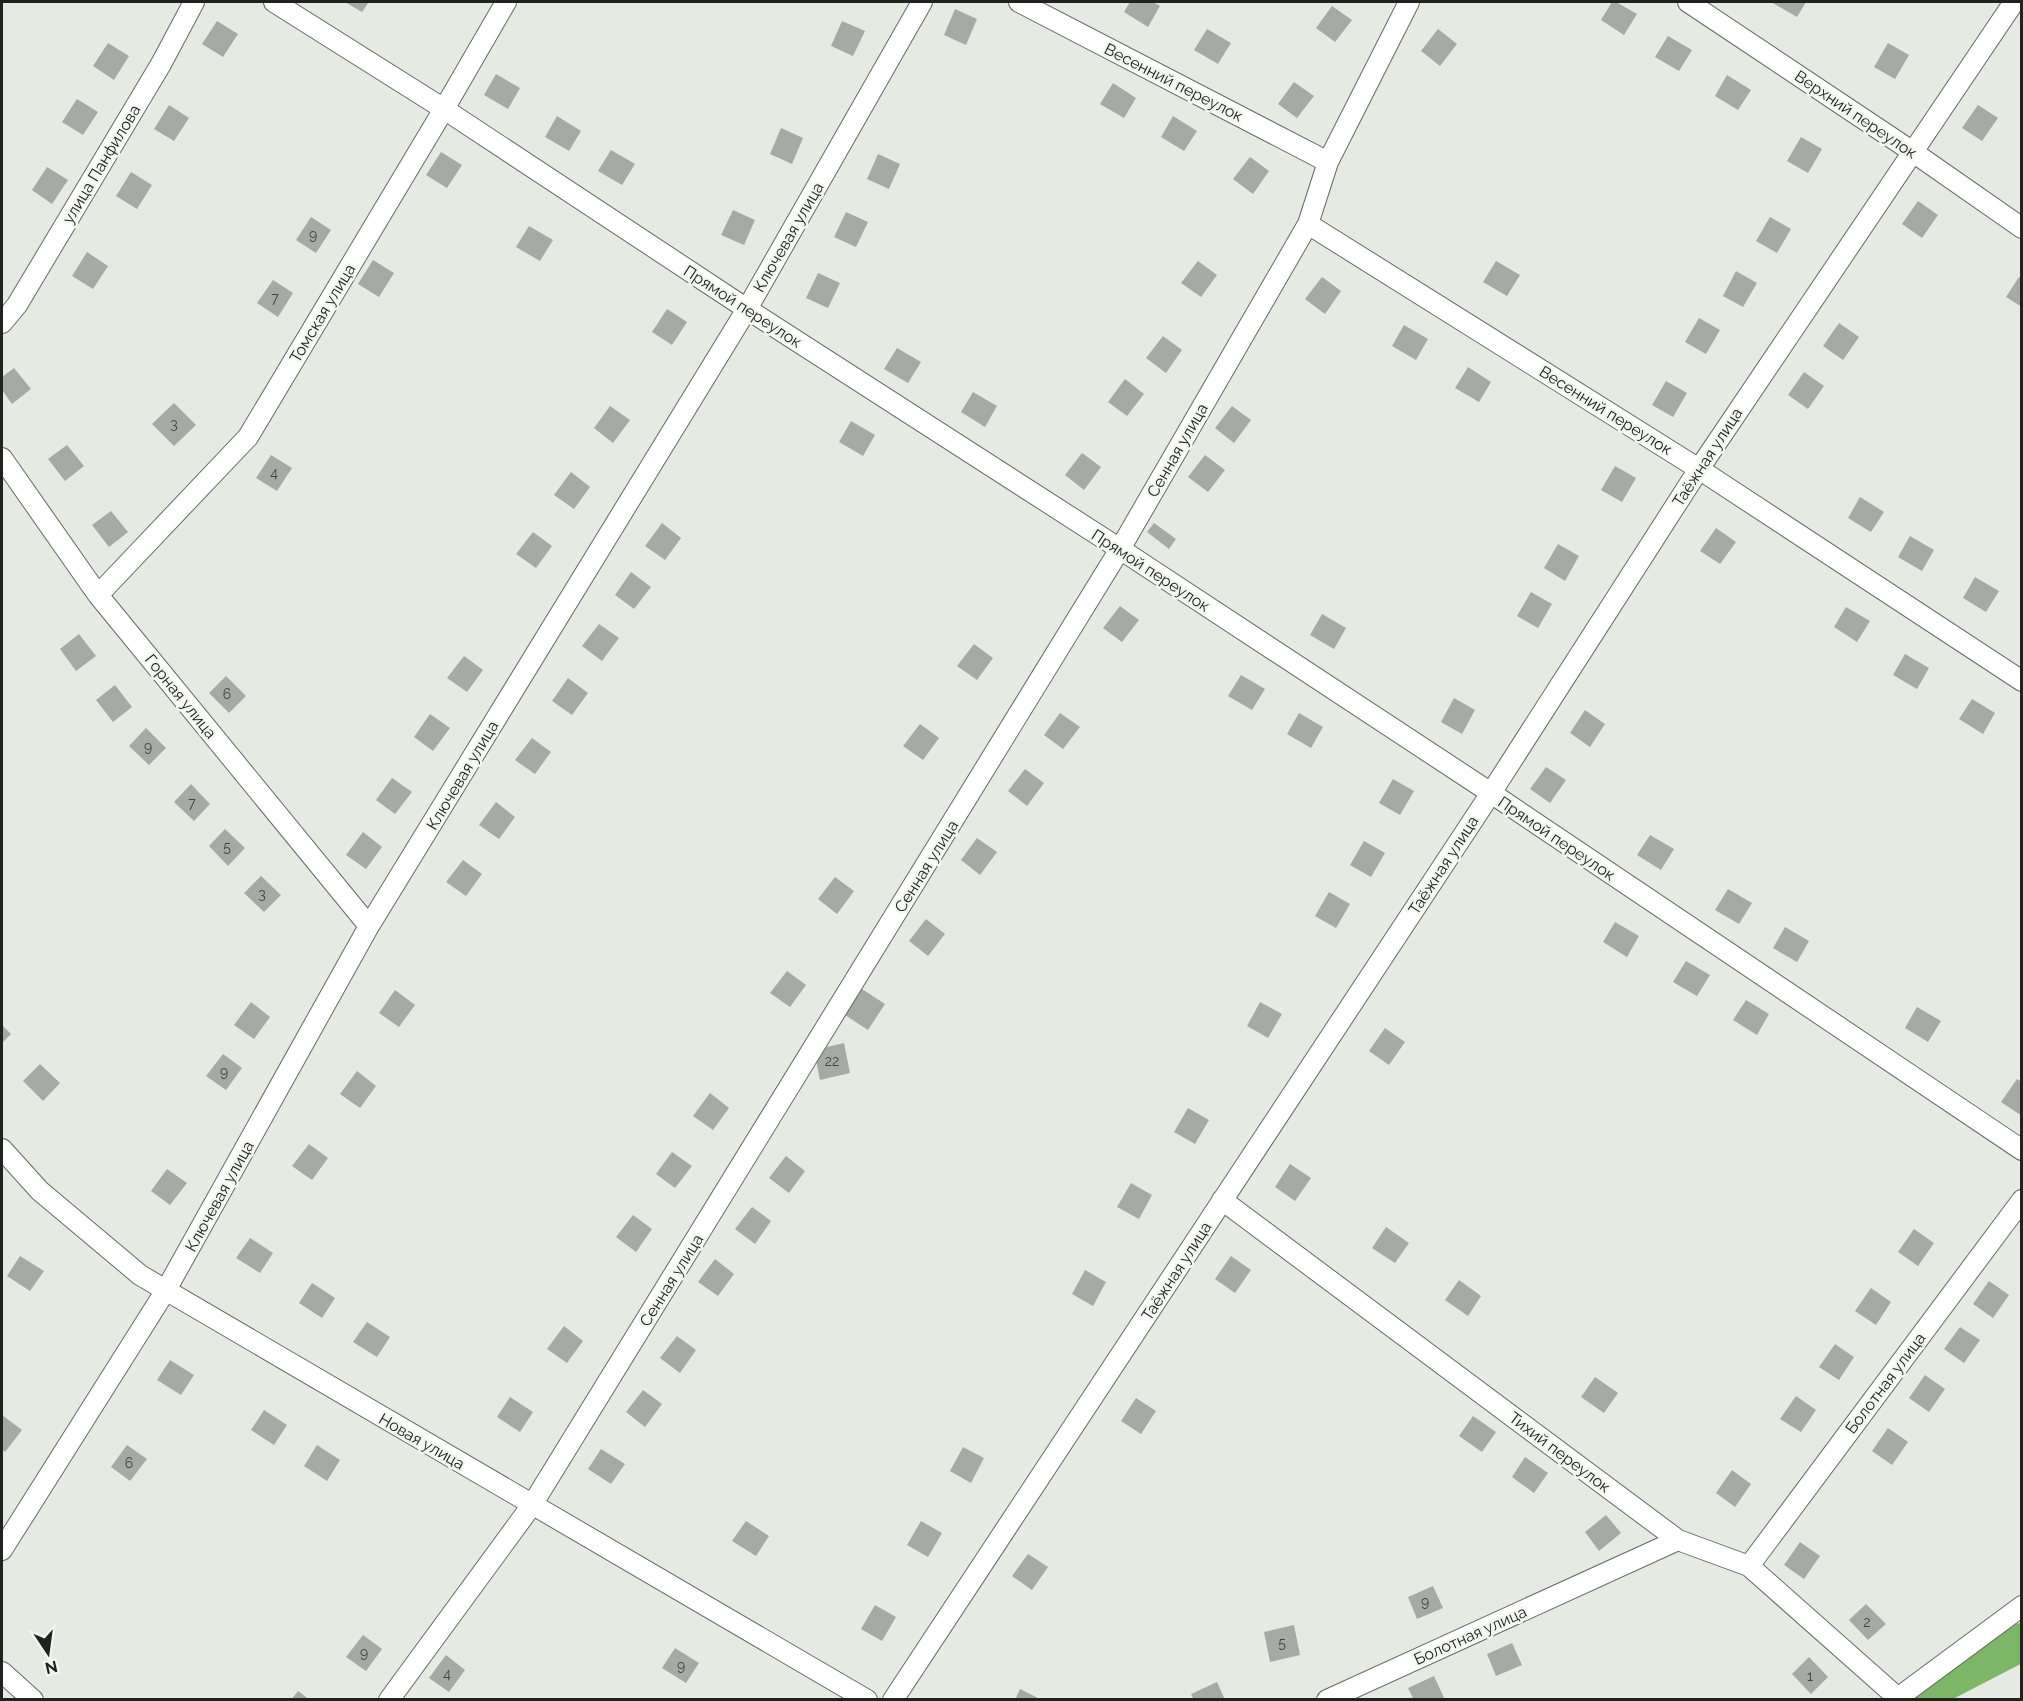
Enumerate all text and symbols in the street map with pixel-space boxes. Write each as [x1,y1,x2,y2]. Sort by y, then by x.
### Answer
street label: Весенний переулок [1101,39,1246,126]
street label: Верхний переулок [1791,66,1921,162]
street label: улица Панфилова [58,101,144,227]
street label: Ключевая улица [749,179,828,296]
house number: 9 [309,227,317,243]
street label: Томская улица [286,260,359,366]
street label: Прямой переулок [680,261,805,352]
house number: 7 [271,290,279,306]
street label: Весенний переулок [1536,362,1676,459]
street label: Сенная улица [1143,400,1212,500]
street label: Таёжная улица [1668,404,1746,510]
house number: 3 [170,416,178,432]
house number: 4 [270,465,278,481]
street label: Прямой переулок [1088,525,1213,616]
street label: Горная улица [141,650,220,742]
house number: 6 [223,686,231,702]
street label: Ключевая улица [422,717,502,833]
house number: 9 [144,739,152,755]
street label: Прямой переулок [1495,792,1619,885]
house number: 7 [188,795,196,811]
street label: Таёжная улица [1404,812,1482,918]
street label: Сенная улица [891,817,962,916]
house number: 5 [223,839,231,855]
house number: 3 [258,886,266,902]
house number: 22 [825,1053,839,1069]
house number: 9 [220,1064,228,1080]
street label: Ключевая улица [181,1137,258,1255]
street label: Таёжная улица [1137,1218,1215,1324]
street label: Сенная улица [636,1231,707,1330]
street label: Болотная улица [1841,1329,1930,1438]
street label: Тихий переулок [1505,1408,1614,1497]
street label: Новая улица [376,1409,468,1474]
house number: 6 [125,1455,133,1471]
house number: 9 [1421,1594,1429,1610]
street label: Болотная улица [1411,1602,1530,1669]
house number: 2 [1863,1614,1871,1630]
north arrow [18,1623,78,1683]
house number: 5 [1278,1635,1286,1651]
house number: 9 [360,1645,368,1661]
text: N [43,1656,59,1678]
house number: 9 [677,1658,685,1674]
house number: 4 [443,1666,451,1682]
house number: 1 [1807,1668,1813,1684]

